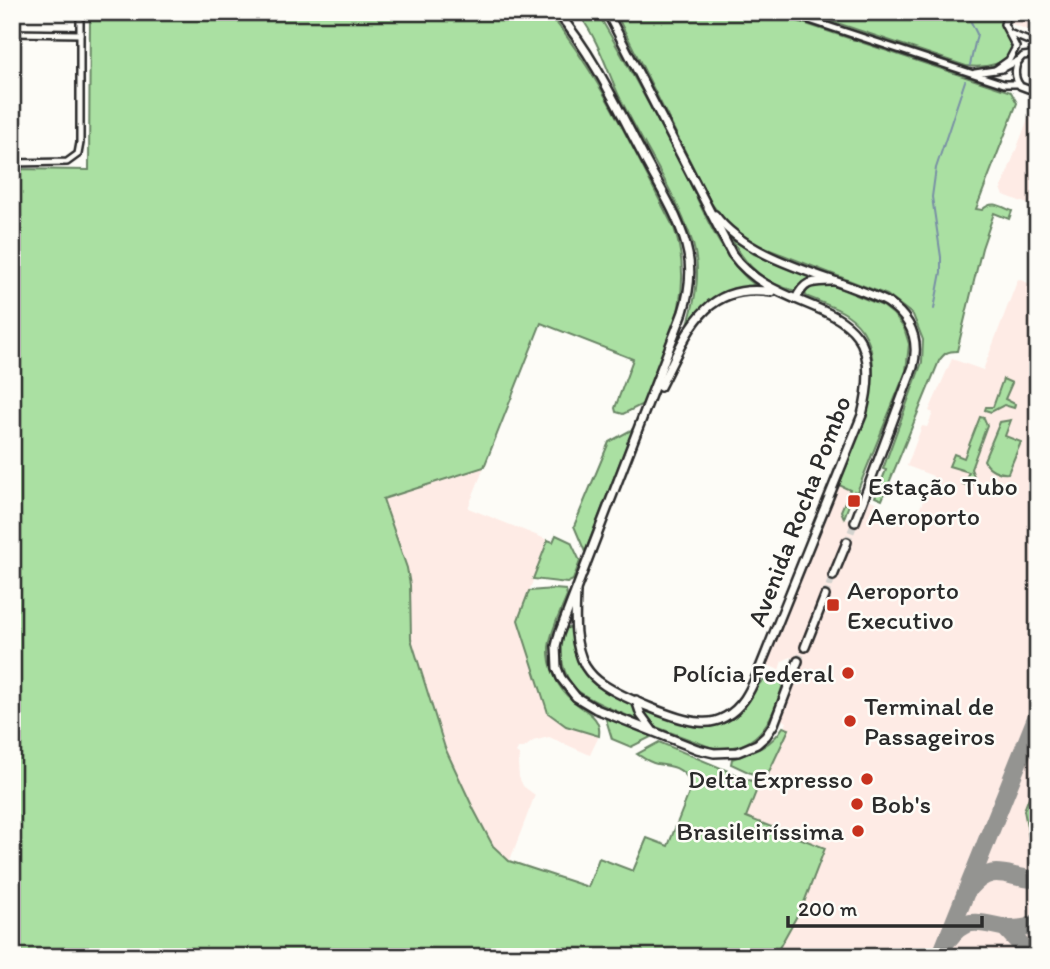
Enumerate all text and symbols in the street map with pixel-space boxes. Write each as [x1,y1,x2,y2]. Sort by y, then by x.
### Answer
street label: Avenida Rocha Pombo [740,391,858,631]
place label: Estação Tubo Aeroporto [868,470,1018,532]
marker: Estação Tubo Aeroporto [846,493,862,509]
place label: Aeroporto Executivo [847,574,959,636]
marker: Aeroporto Executivo [825,597,841,613]
place label: Polícia Federal [672,657,834,689]
marker: Polícia Federal [840,665,856,681]
place label: Terminal de Passageiros [864,690,995,752]
marker: Terminal de Passageiros [842,713,858,729]
place label: Delta Expresso [688,763,853,795]
marker: Delta Expresso [859,771,875,787]
place label: Bob's [871,788,931,820]
marker: Bob's [849,796,865,812]
place label: Brasileiríssima [676,815,845,847]
marker: Brasileiríssima [850,823,866,839]
scale bar [788,885,982,929]
text: 200 m [798,896,858,921]

